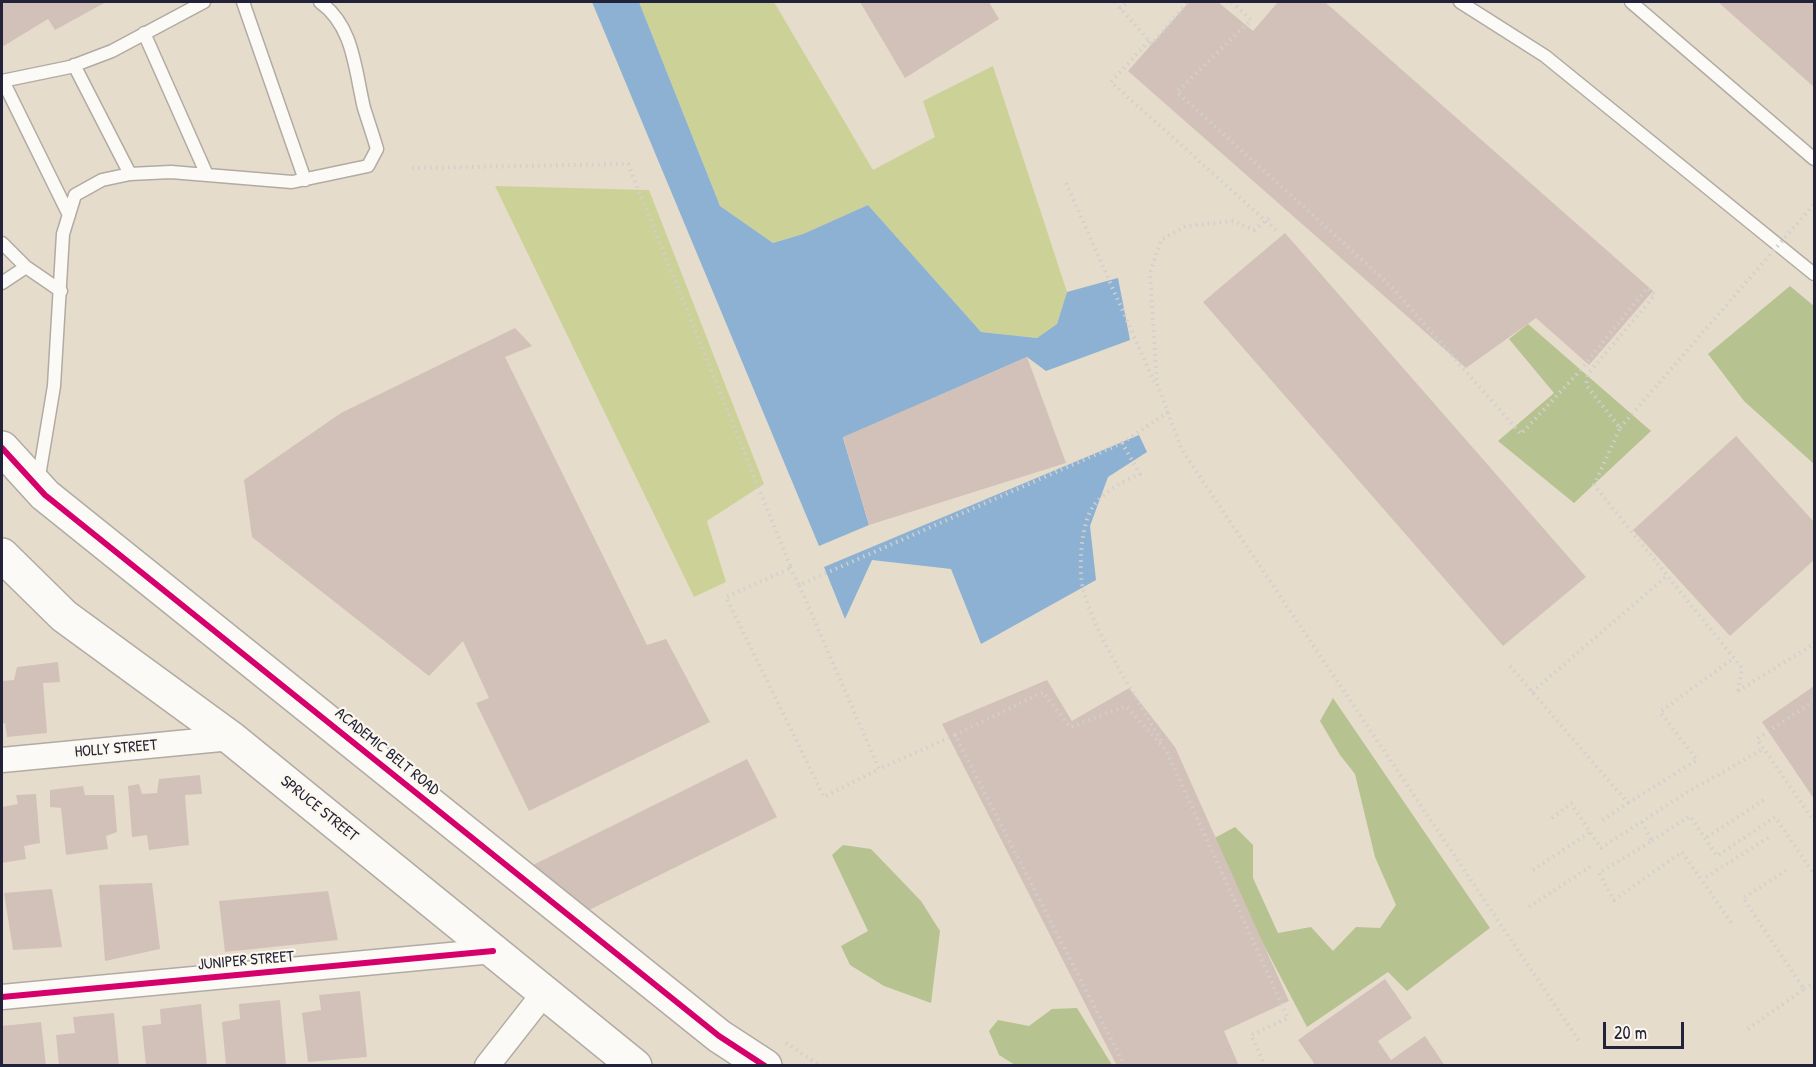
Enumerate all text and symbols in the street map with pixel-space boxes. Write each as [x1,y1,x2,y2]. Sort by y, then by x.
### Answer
street label: ACADEMIC BELT ROAD [331,704,443,800]
street label: HOLLY STREET [74,736,158,762]
street label: SPRUCE STREET [276,772,362,846]
street label: JUNIPER STREET [197,947,295,975]
scale bar [1606,1010,1687,1048]
text: 20 m [1614,1020,1647,1045]

